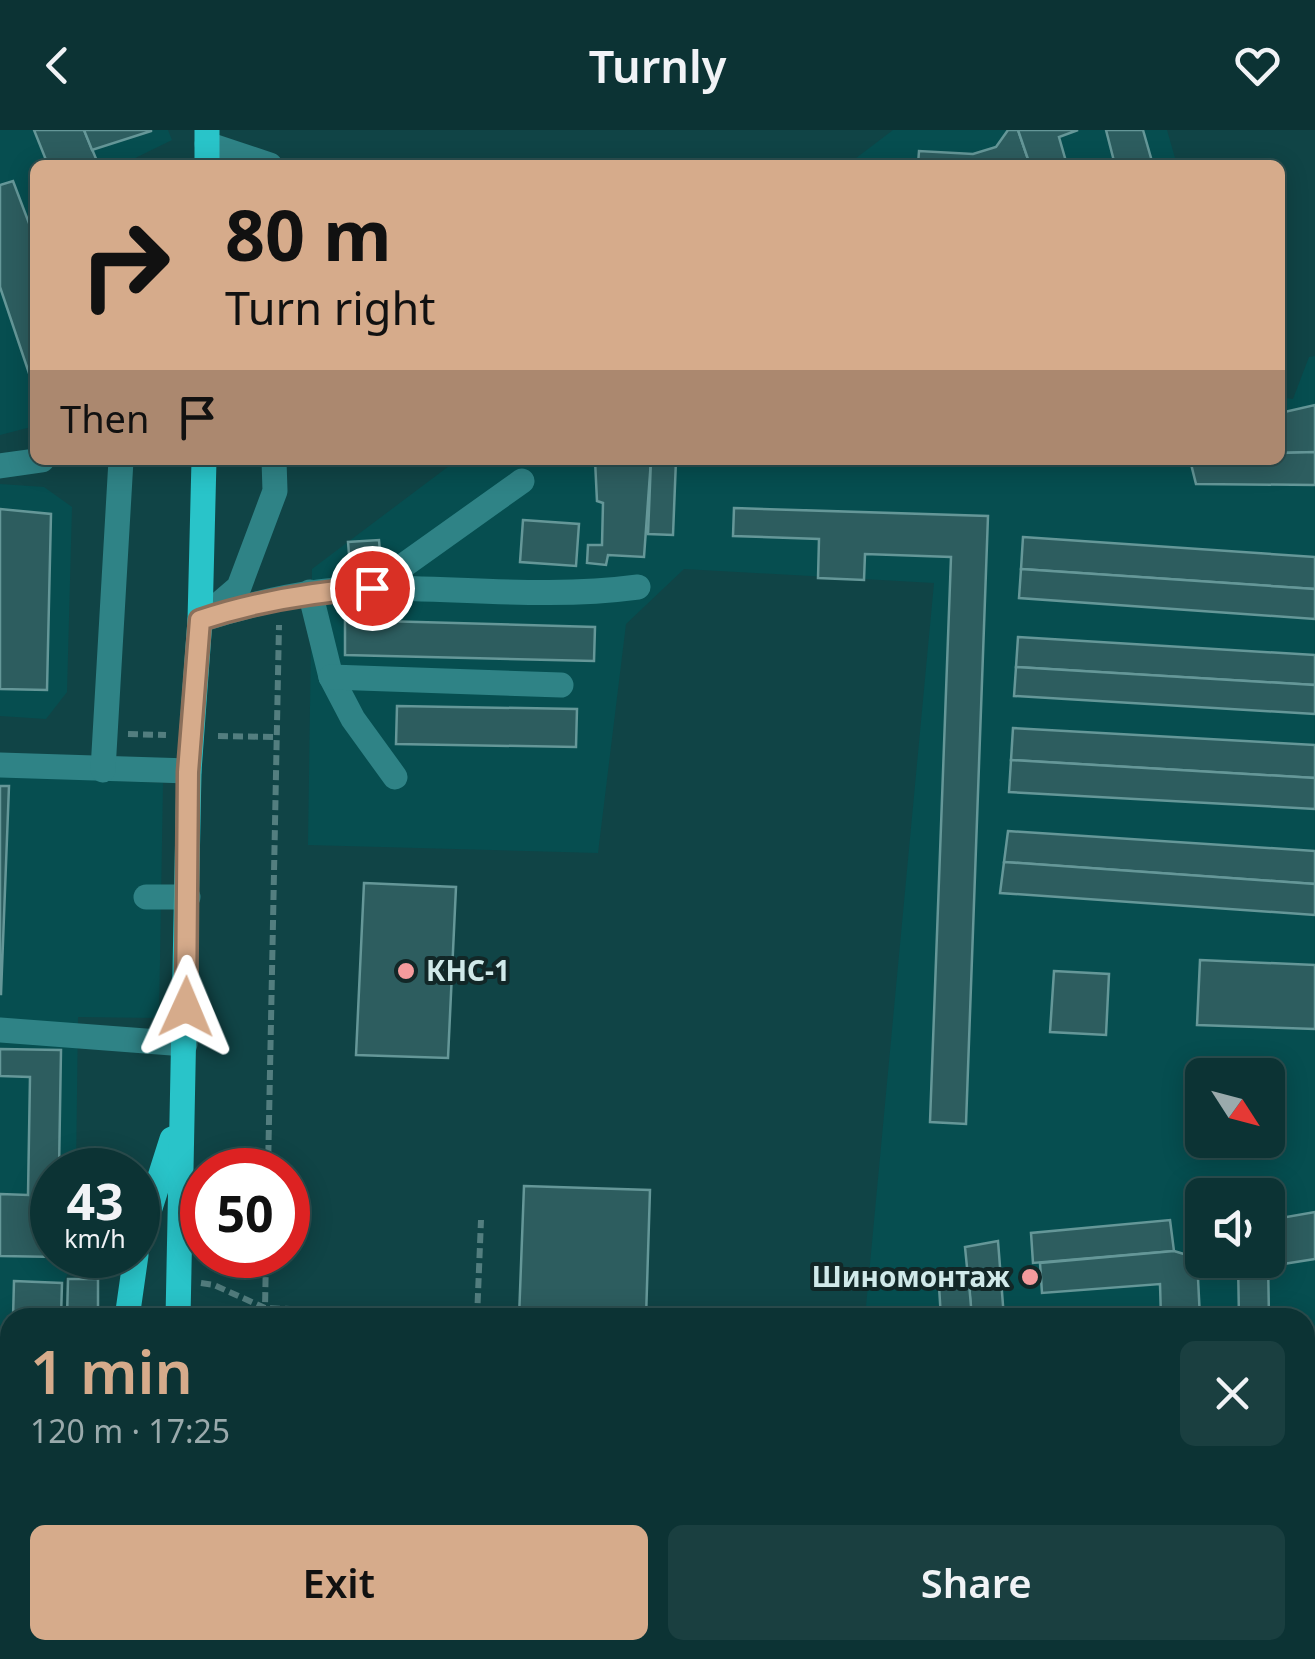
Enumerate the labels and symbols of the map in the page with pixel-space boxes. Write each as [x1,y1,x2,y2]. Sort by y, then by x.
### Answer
pin [330,546,415,631]
place label: КНС-1 [426,951,510,989]
position arrow [134,955,238,1059]
marker: КНС-1 [395,960,417,982]
north arrow [1185,1058,1285,1158]
speed limit sign: 50 [180,1148,310,1278]
place label: Шиномонтаж [812,1257,1011,1295]
marker: Шиномонтаж [1019,1266,1041,1288]

